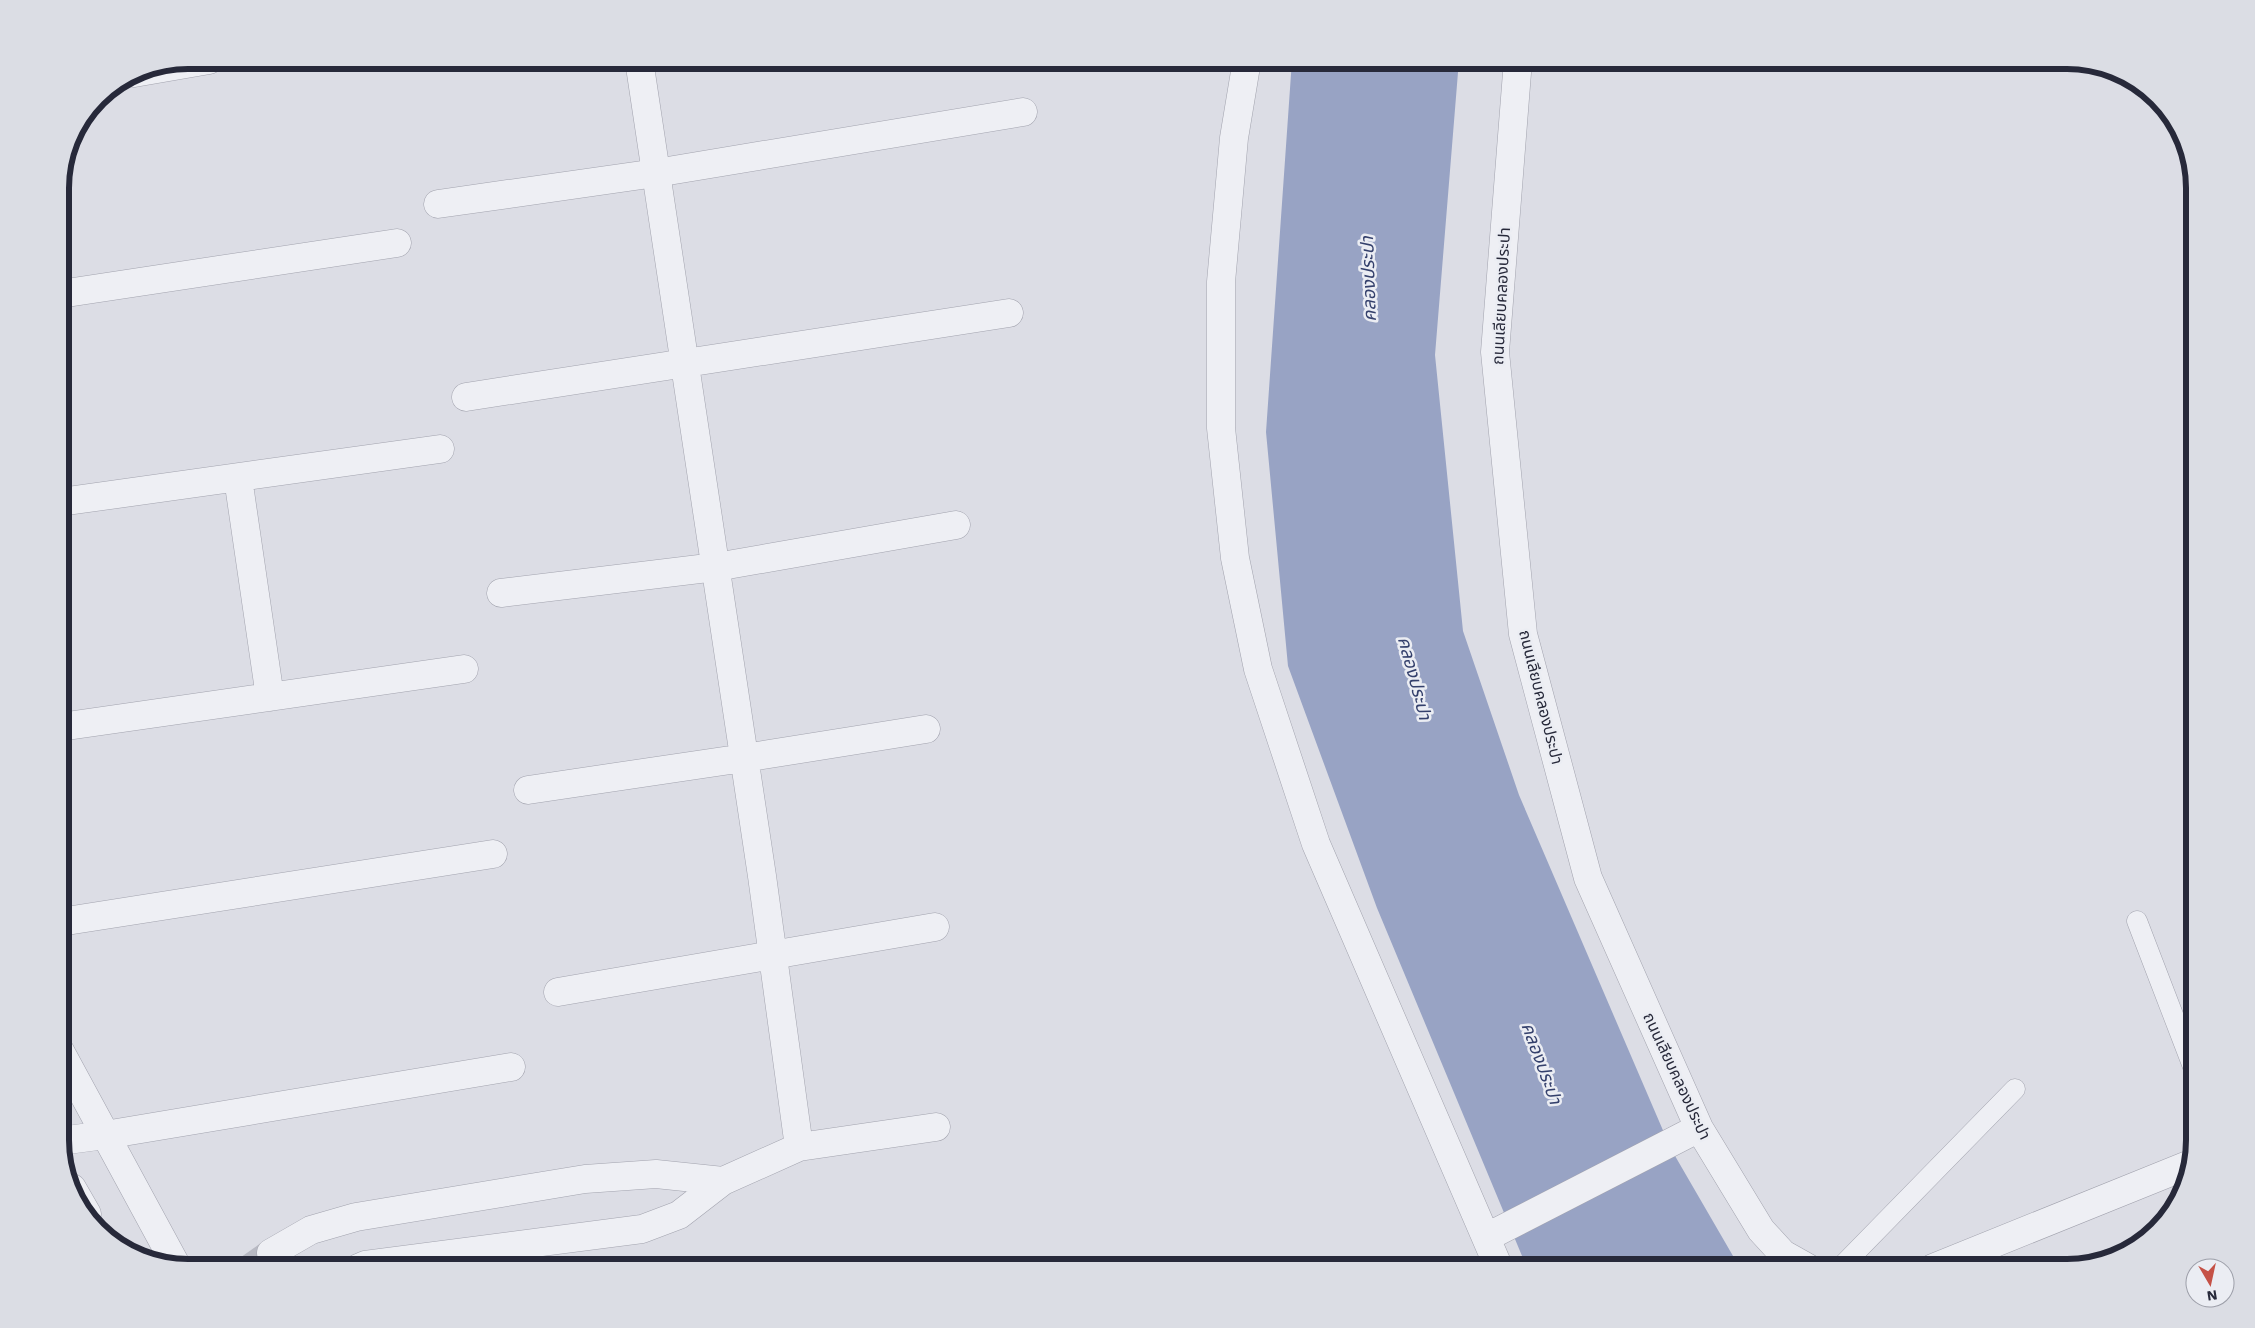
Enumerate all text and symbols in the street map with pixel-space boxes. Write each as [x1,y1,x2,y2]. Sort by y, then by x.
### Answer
street label: ถนนเลียบคลองประปา [1488,227,1514,365]
water label: คลองประปา [1356,235,1380,322]
street label: ถนนเลียบคลองประปา [1515,628,1567,766]
water label: คลองประปา [1394,634,1436,723]
street label: ถนนเลียบคลองประปา [1639,1009,1715,1143]
water label: คลองประปา [1518,1019,1567,1107]
north arrow [2185,1258,2235,1308]
text: N [2206,1287,2218,1305]

